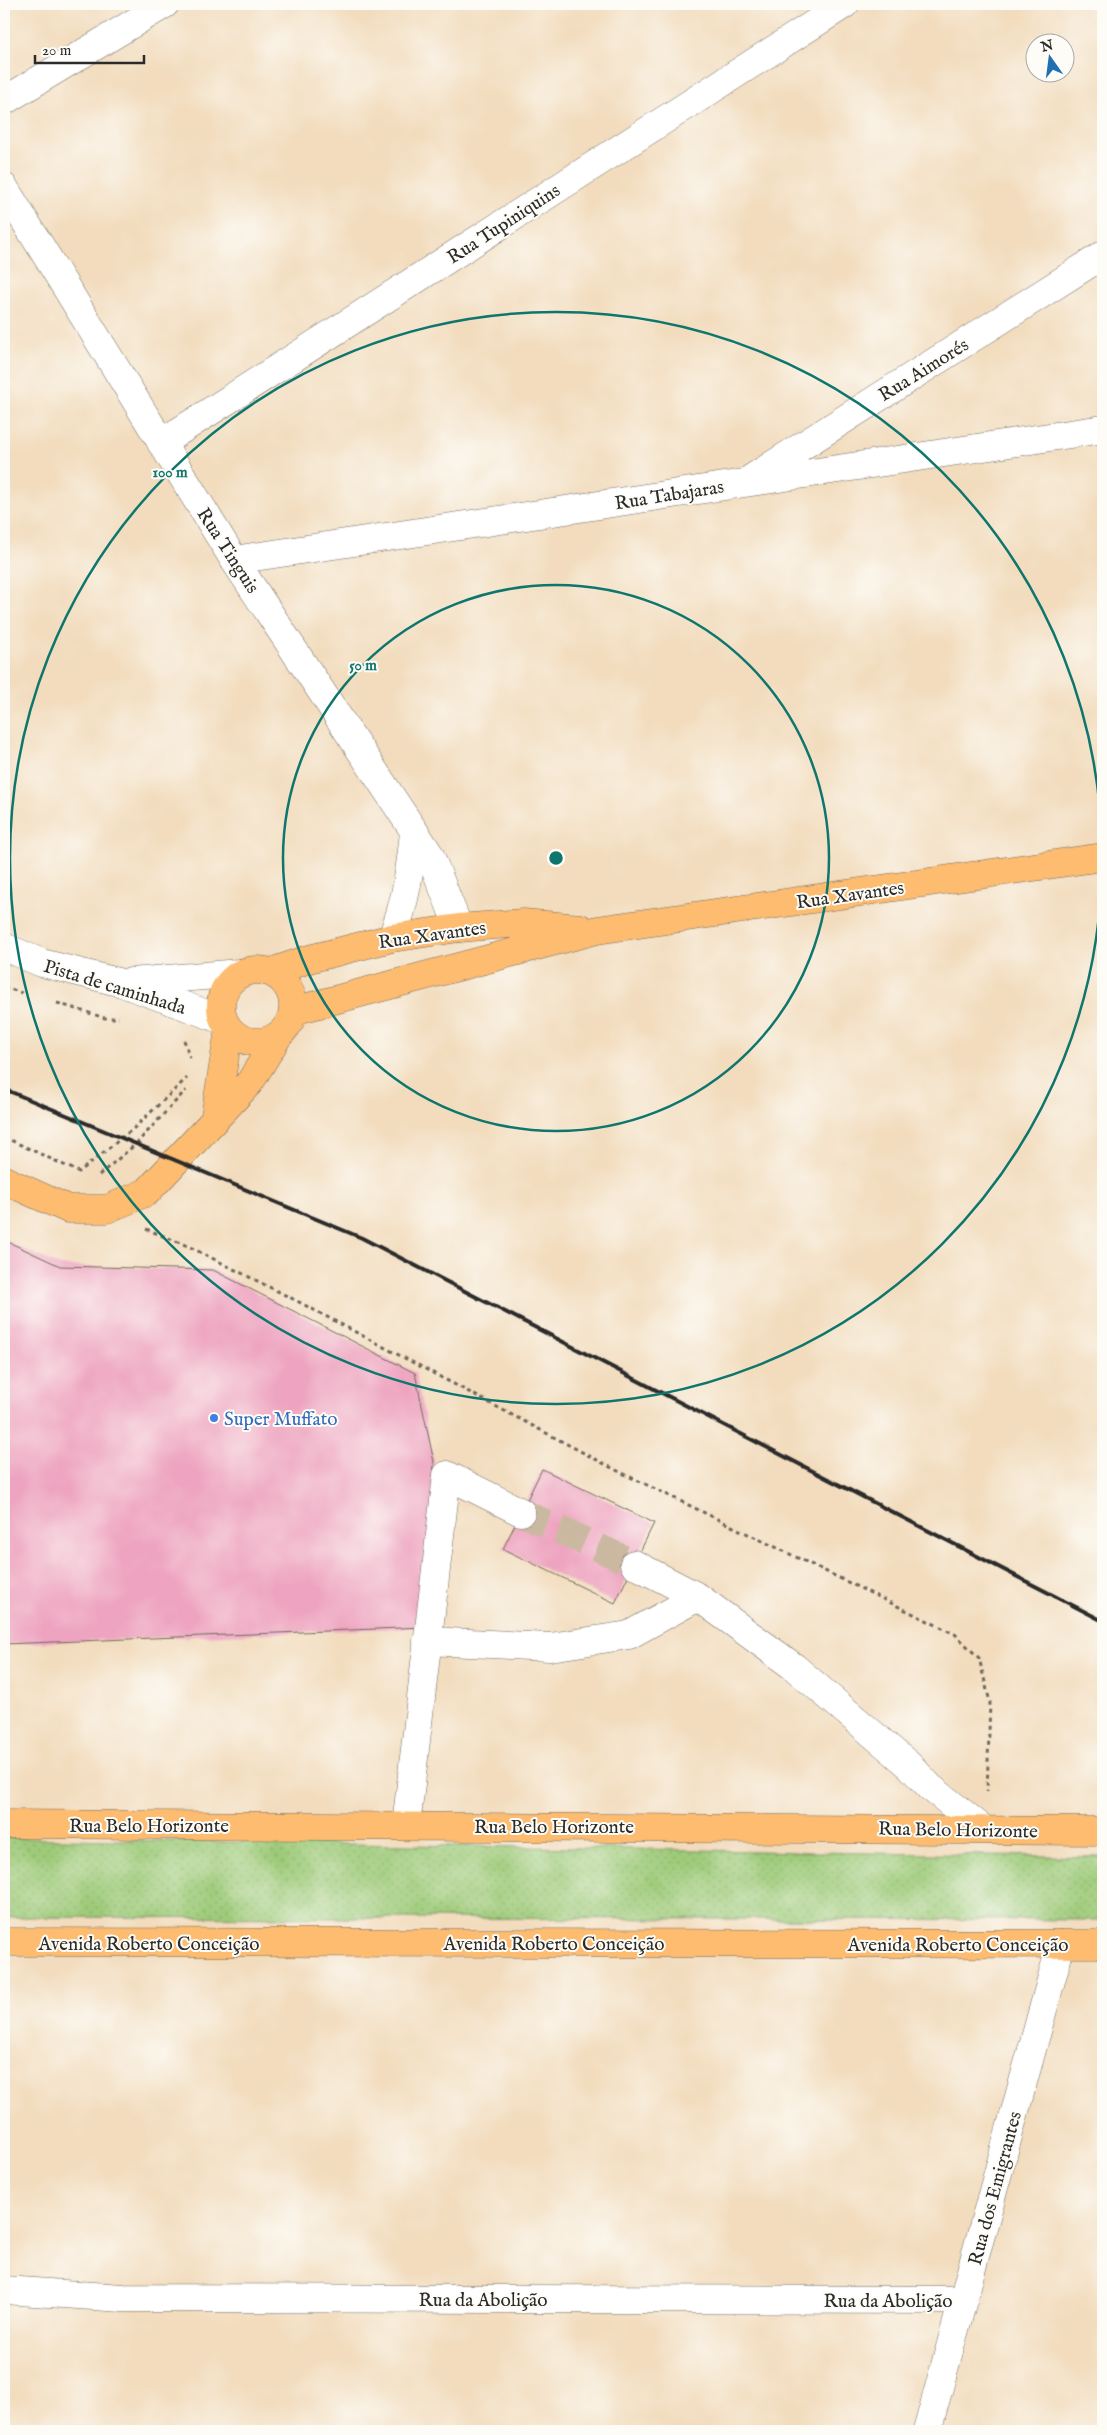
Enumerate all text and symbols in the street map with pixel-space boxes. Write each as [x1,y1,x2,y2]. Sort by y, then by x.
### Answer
scale bar [35,32,144,64]
north arrow [1024,32,1074,82]
text: N [1038,36,1055,57]
text: 20 m [42,41,72,60]
street label: Rua Tupiniquins [443,179,565,270]
street label: Rua Aimorés [875,334,974,408]
text: 100 m [152,463,188,482]
street label: Rua Tabajaras [613,476,726,516]
street label: Rua Tinguis [191,504,264,599]
text: 50 m [349,656,377,675]
centre of rings [547,849,565,867]
street label: Rua Xavantes [795,877,906,915]
street label: Rua Xavantes [377,917,488,955]
street label: Pista de caminhada [40,955,189,1021]
place label: Super Muffato [224,1408,337,1432]
marker: Super Muffato [208,1412,220,1424]
street label: Rua Belo Horizonte [69,1815,229,1839]
street label: Rua Belo Horizonte [474,1816,634,1840]
street label: Rua Belo Horizonte [878,1818,1038,1844]
street label: Avenida Roberto Conceição [38,1933,259,1957]
street label: Avenida Roberto Conceição [443,1933,664,1957]
street label: Avenida Roberto Conceição [847,1934,1068,1958]
street label: Rua dos Emigrantes [964,2109,1028,2268]
street label: Rua da Abolição [418,2289,548,2313]
street label: Rua da Abolição [823,2290,953,2314]

